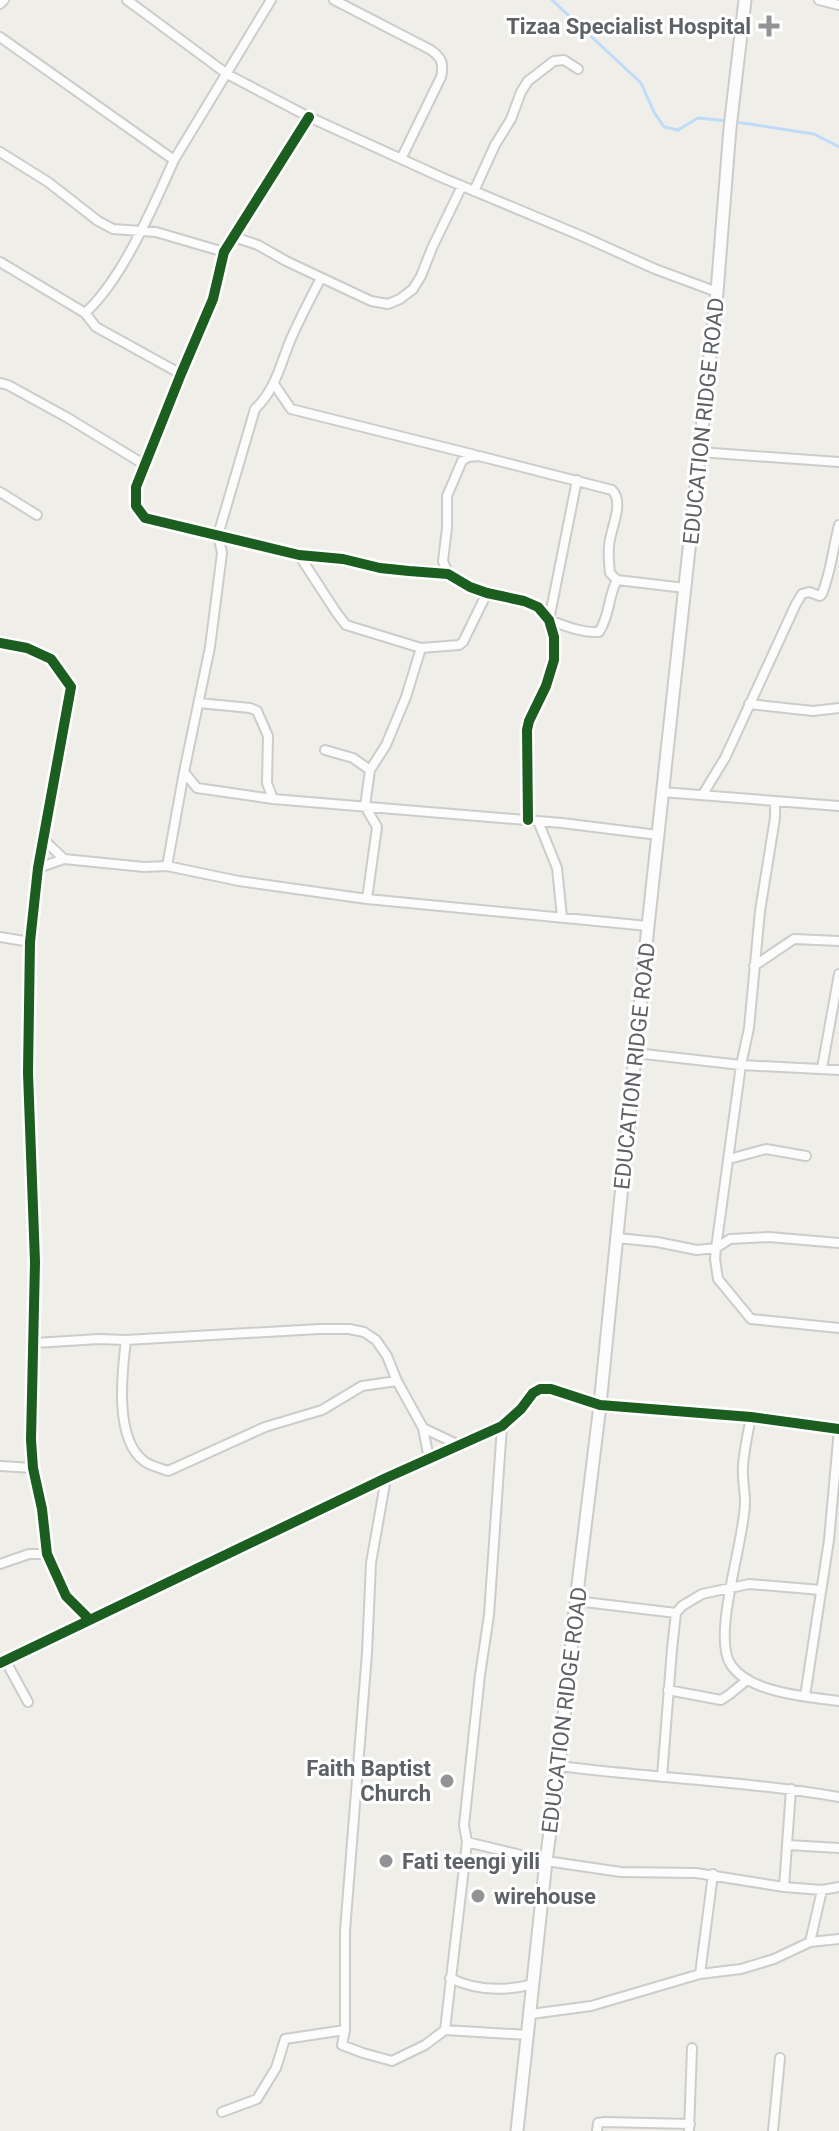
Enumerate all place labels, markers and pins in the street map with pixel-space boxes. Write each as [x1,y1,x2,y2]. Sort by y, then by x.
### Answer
place label: Tizaa Specialist Hospital [506,14,751,39]
marker: Tizaa Specialist Hospital [758,15,780,37]
place label: Faith Baptist Church [306,1756,432,1806]
marker: Faith Baptist Church [438,1772,456,1790]
place label: Fati teengi yili [402,1849,540,1874]
marker: Fati teengi yili [377,1852,395,1870]
place label: wirehouse [494,1884,596,1909]
marker: wirehouse [469,1887,487,1905]

